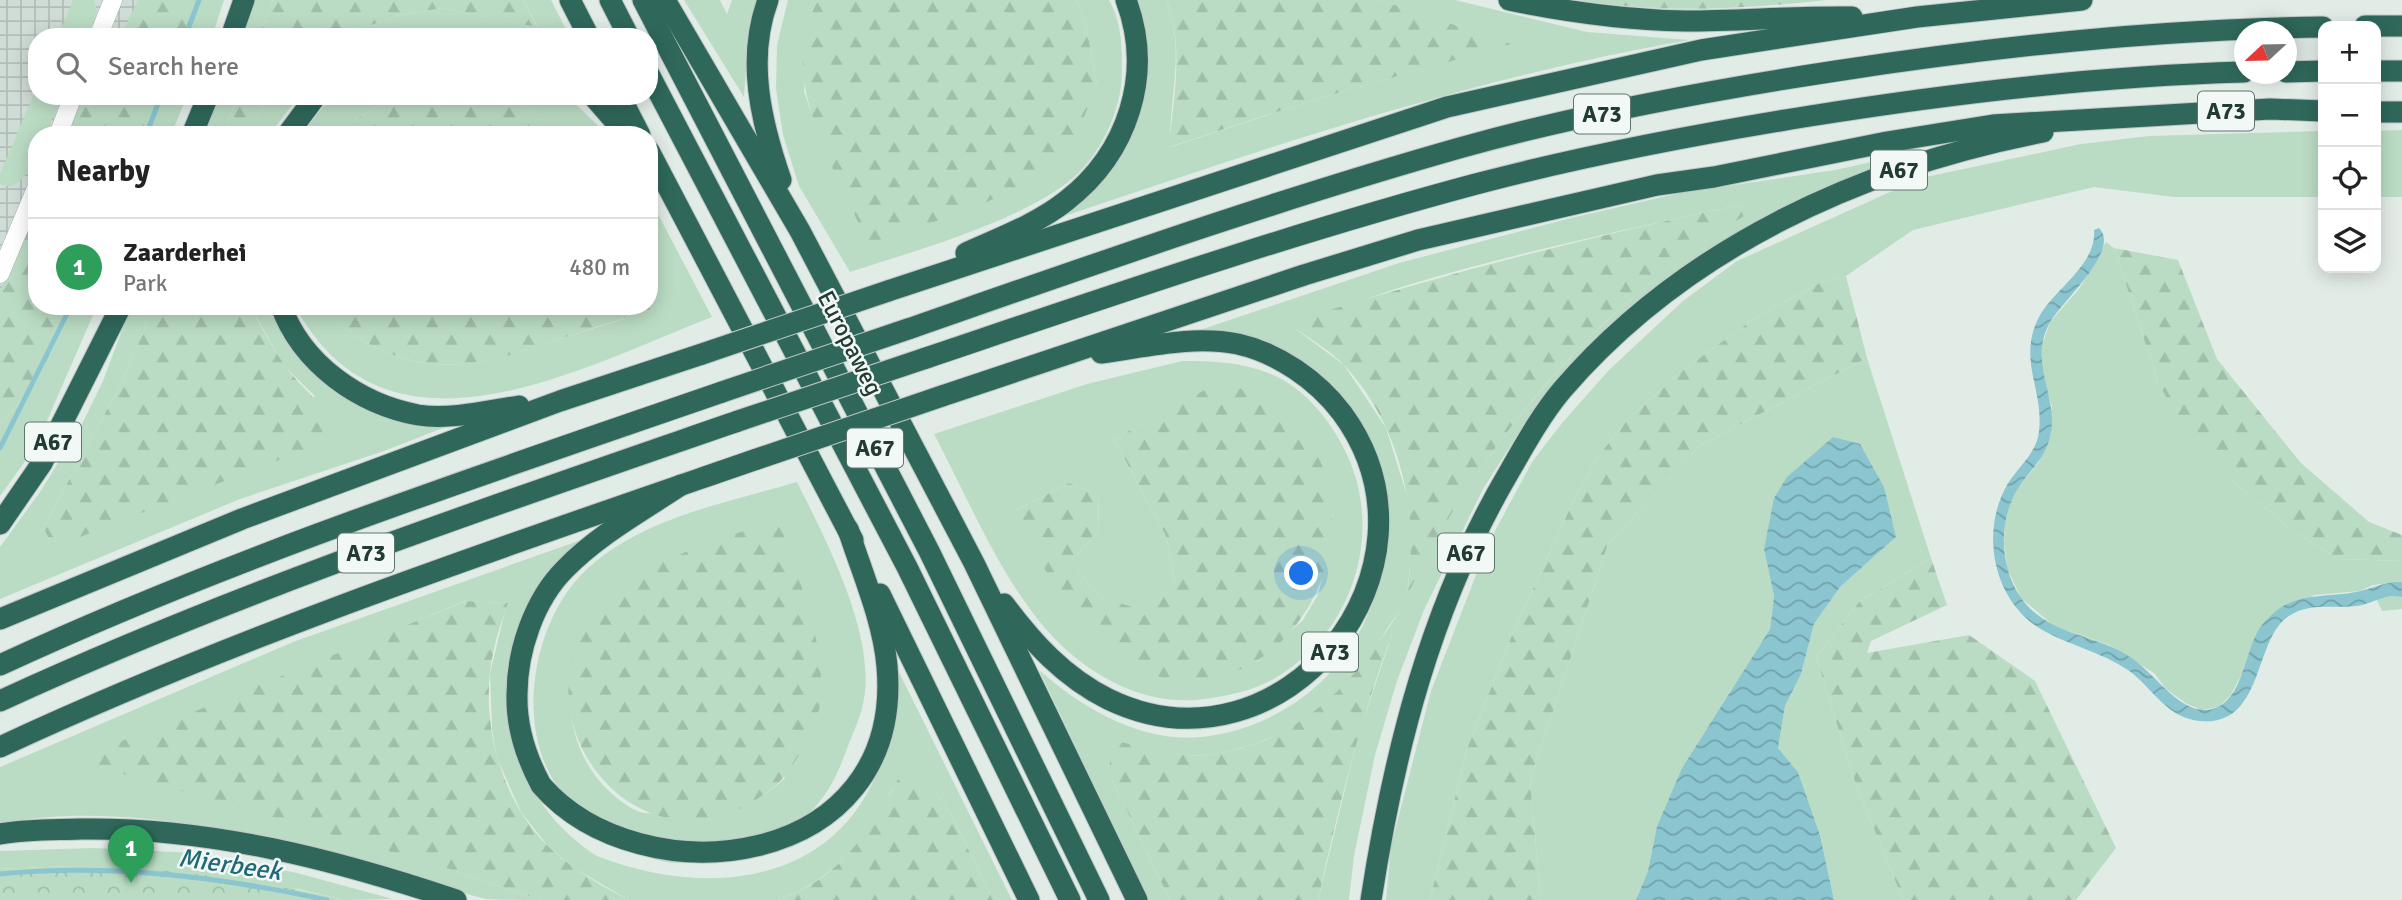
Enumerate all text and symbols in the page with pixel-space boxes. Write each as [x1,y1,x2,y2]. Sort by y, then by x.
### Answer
north arrow [2234,21,2297,84]
map controls [2318,21,2381,273]
button: + [2318,21,2381,84]
search box [28,28,658,105]
icon: search [52,48,90,86]
text: Search here [108,51,239,83]
button: − [2318,84,2381,147]
road number: A73 [2198,92,2254,130]
road number: A73 [1574,94,1630,134]
button: locate [2318,147,2381,210]
road number: A67 [1871,150,1927,190]
text: Nearby [56,153,150,190]
button: layers [2318,210,2381,273]
text: Zaarderhei [123,237,247,269]
text: 1 [73,253,85,282]
text: 480 m [569,253,630,282]
text: Park [123,269,167,298]
street label: Europaweg [811,286,889,400]
road number: A67 [25,422,81,462]
road number: A67 [847,428,903,468]
road number: A73 [338,534,394,572]
road number: A67 [1438,534,1494,572]
your location [1284,556,1318,590]
road number: A73 [1302,632,1358,672]
pin: 1 [108,825,154,883]
water label: Mierbeek [176,842,285,888]

